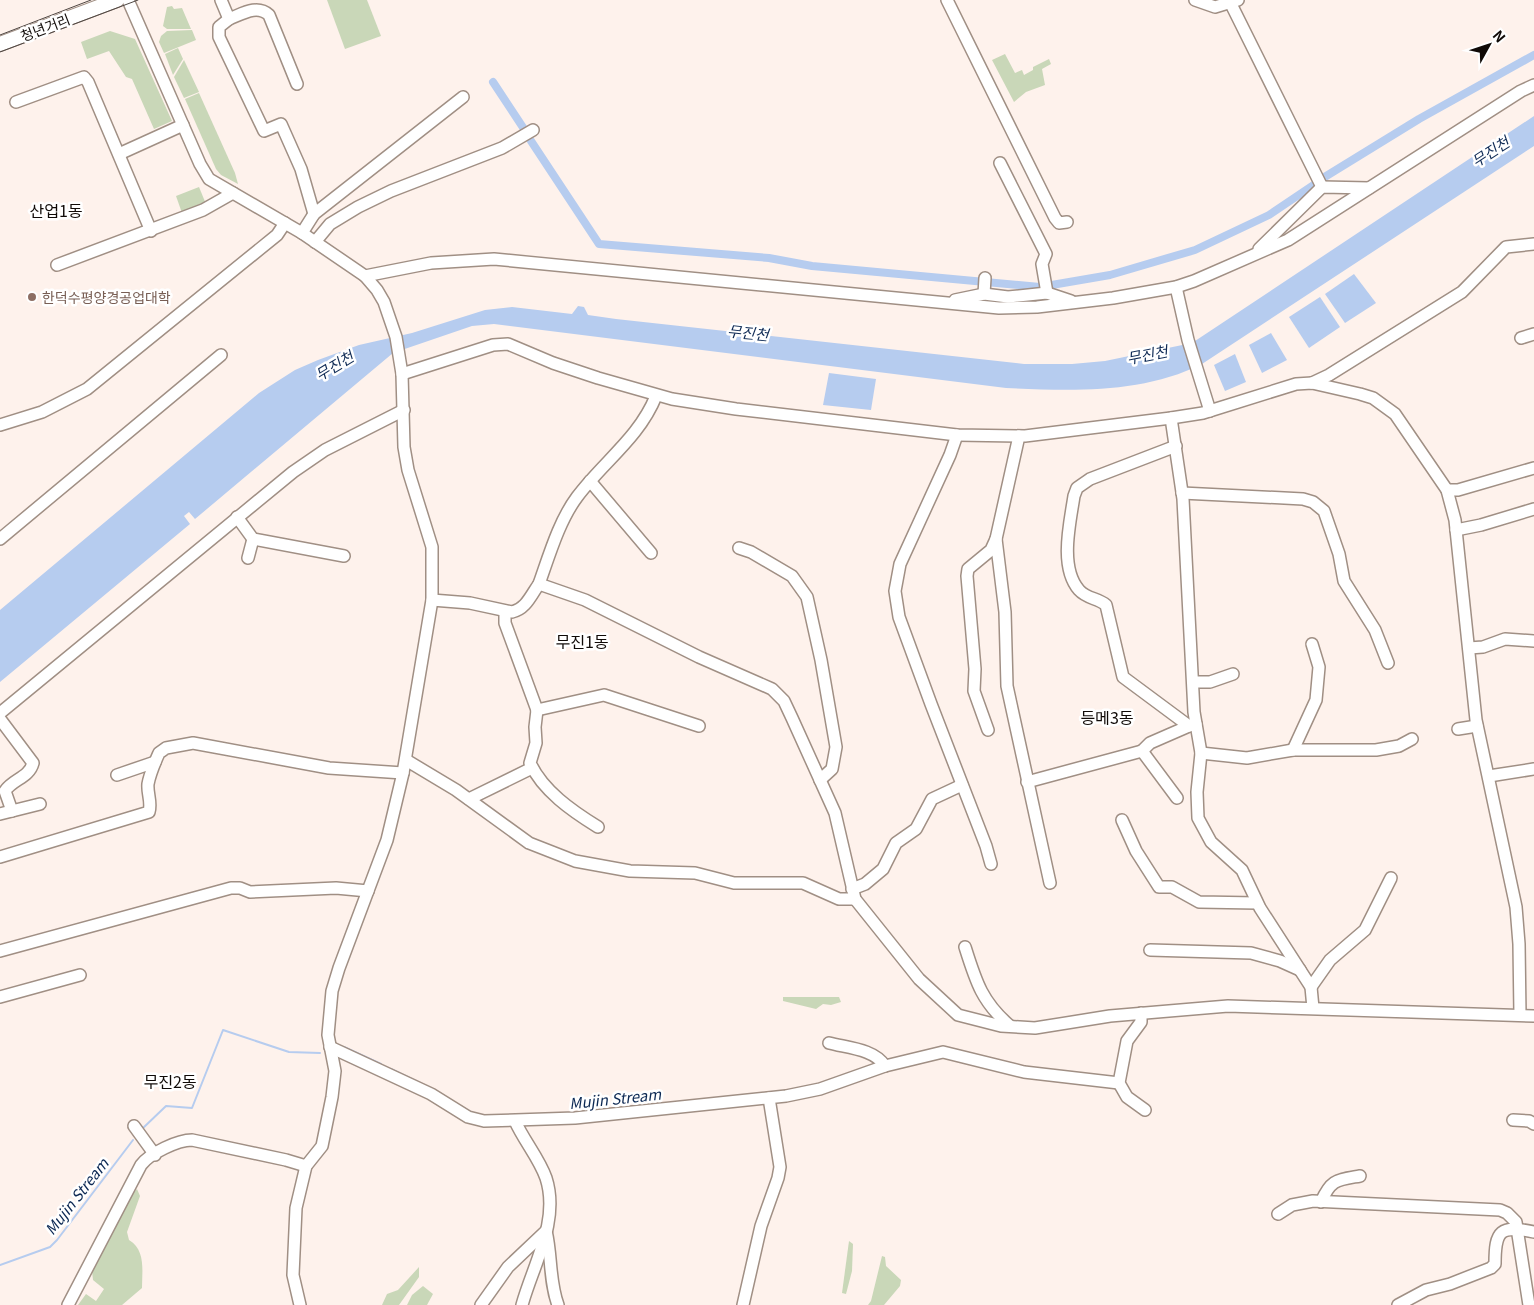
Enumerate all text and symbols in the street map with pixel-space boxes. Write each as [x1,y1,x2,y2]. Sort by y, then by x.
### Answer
street label: 청년거리 [17,8,73,46]
north arrow [1464,20,1514,70]
text: N [1489,26,1511,46]
water label: 무진천 [1467,130,1515,171]
district label: 산업1동 [29,198,83,222]
place label: 한덕수평양경공업대학 [42,287,171,307]
marker: 한덕수평양경공업대학 [26,291,38,303]
water label: 무진천 [726,319,772,345]
water label: 무진천 [1125,339,1171,368]
water label: 무진천 [311,344,359,385]
district label: 무진1동 [555,629,609,653]
district label: 등메3동 [1080,705,1134,729]
district label: 무진2동 [143,1069,197,1093]
water label: Mujin Stream [568,1083,663,1113]
water label: Mujin Stream [39,1152,113,1239]

